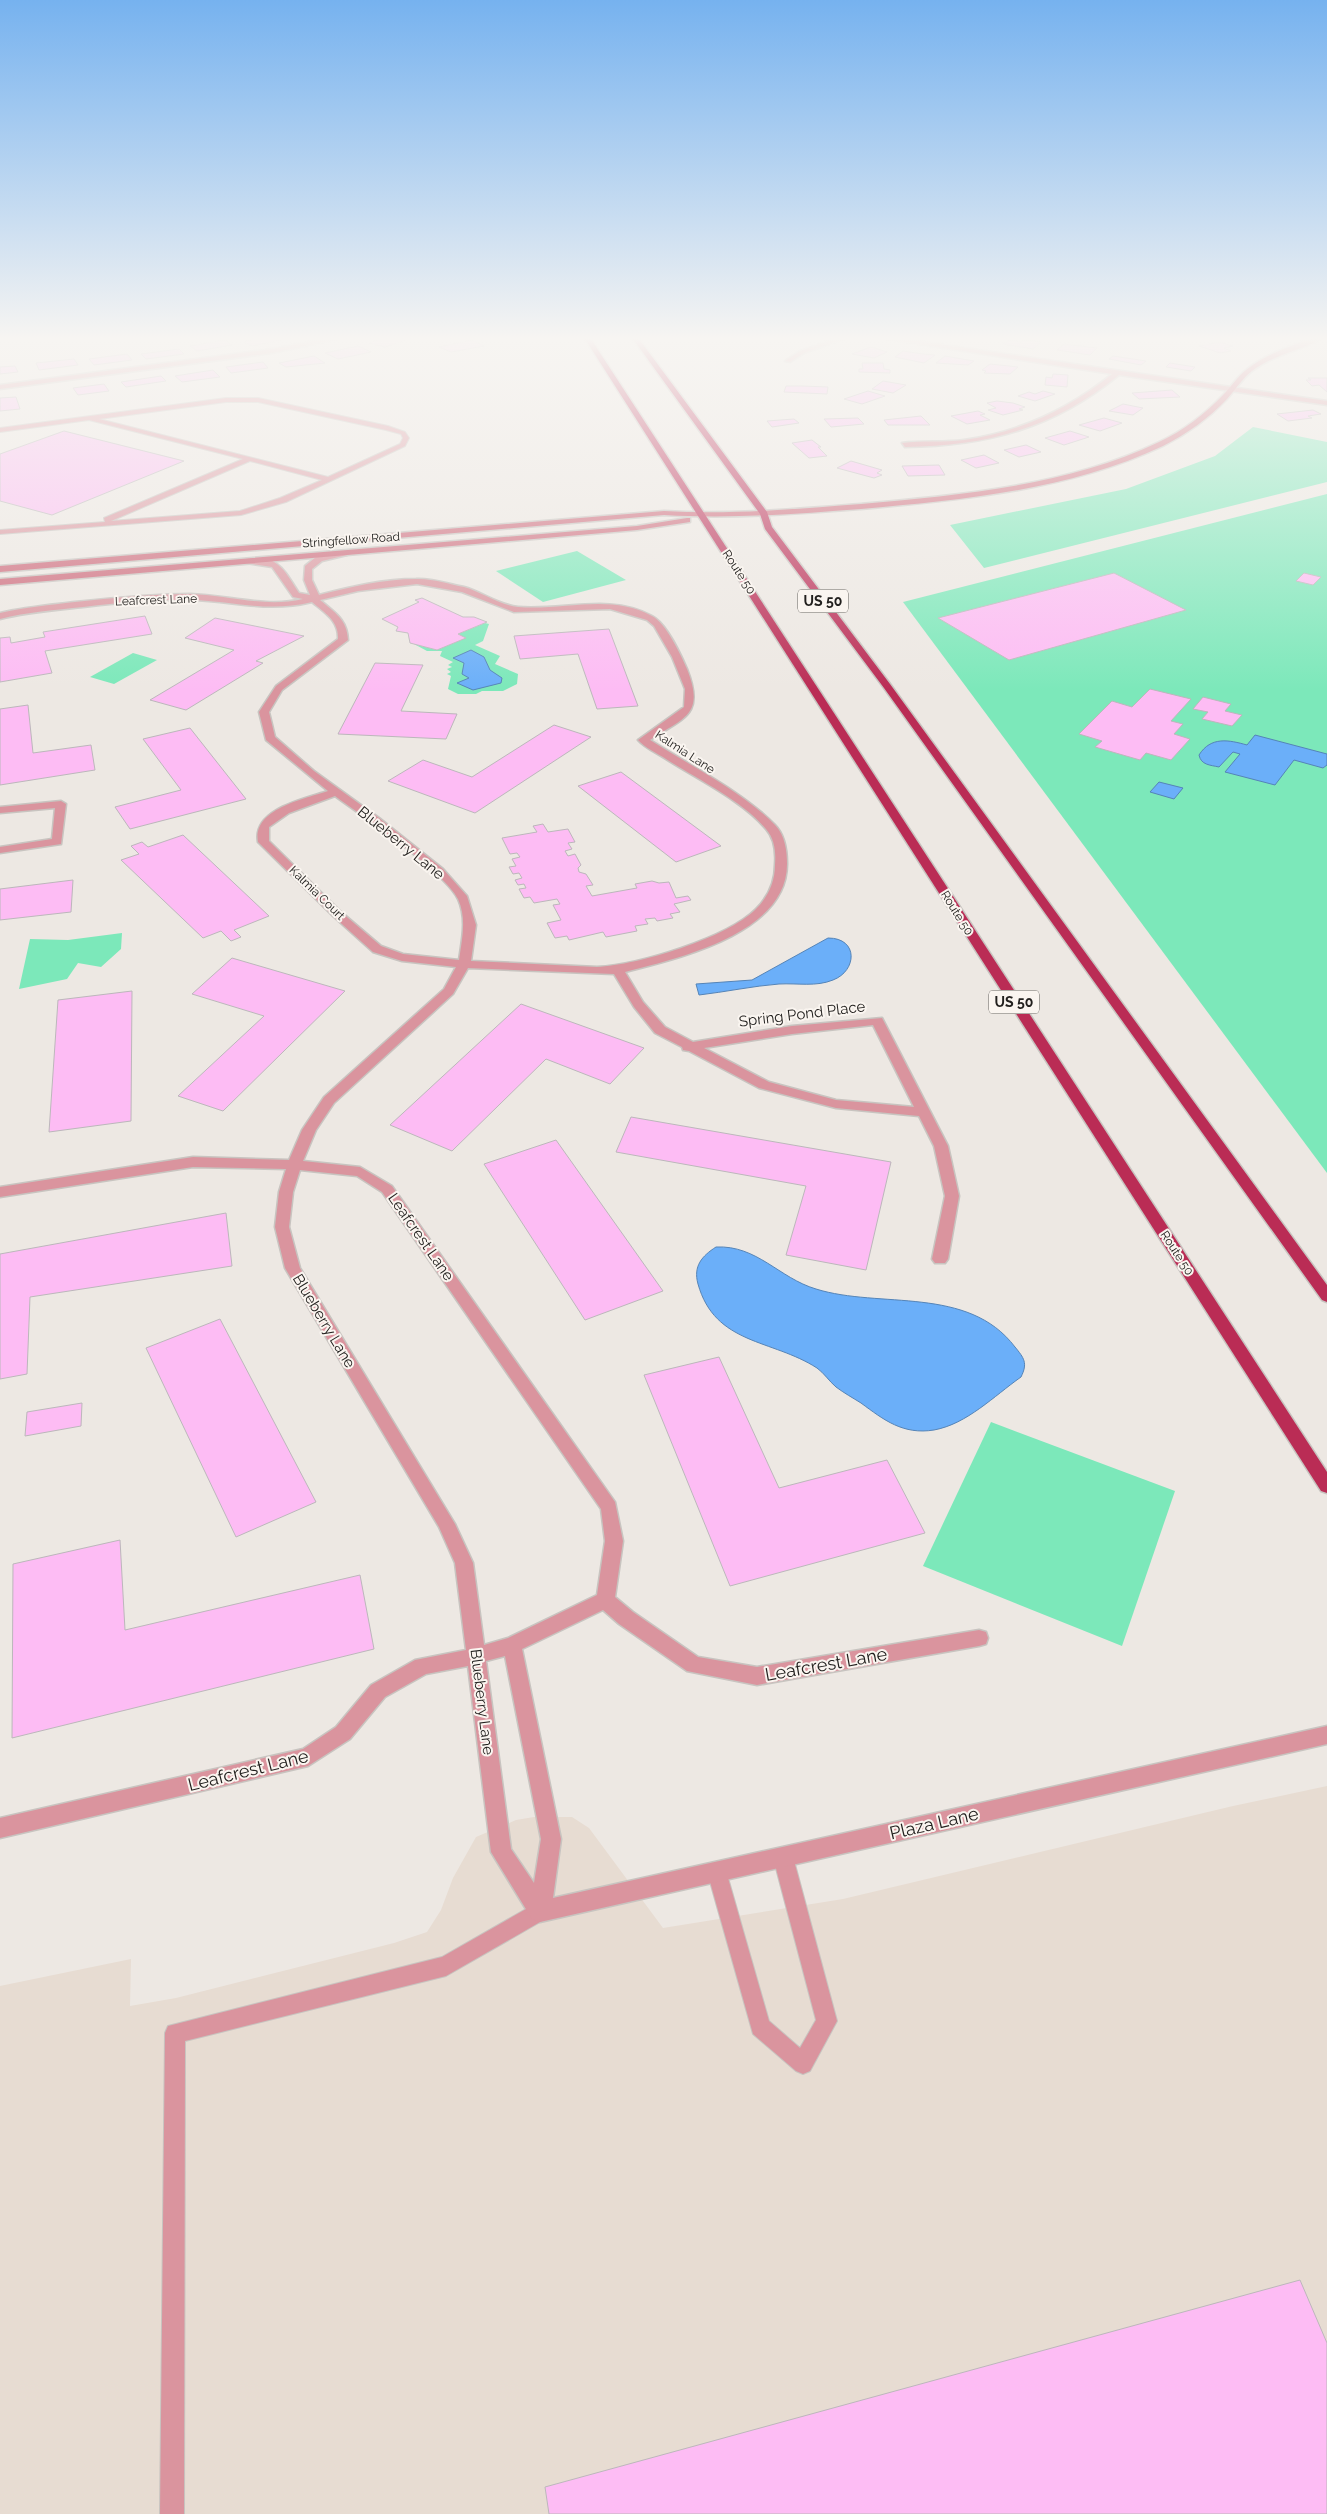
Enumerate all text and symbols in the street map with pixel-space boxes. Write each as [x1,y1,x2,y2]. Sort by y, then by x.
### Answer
street label: Stringfellow Road [302,530,400,550]
street label: Route 50 [720,547,758,597]
road number: US 50 [798,590,848,612]
street label: Leafcrest Lane [115,592,197,608]
street label: Kalmia Lane [653,728,717,776]
street label: Blueberry Lane [354,803,448,884]
street label: Kalmia Court [286,863,348,923]
street label: Route 50 [938,888,976,938]
road number: US 50 [989,990,1039,1014]
street label: Spring Pond Place [738,997,866,1031]
street label: Leafcrest Lane [384,1190,458,1284]
street label: Route 50 [1158,1228,1196,1278]
street label: Blueberry Lane [289,1271,359,1371]
street label: Leafcrest Lane [763,1643,889,1685]
street label: Blueberry Lane [467,1648,497,1756]
street label: Leafcrest Lane [186,1745,311,1795]
street label: Plaza Lane [888,1802,981,1843]

